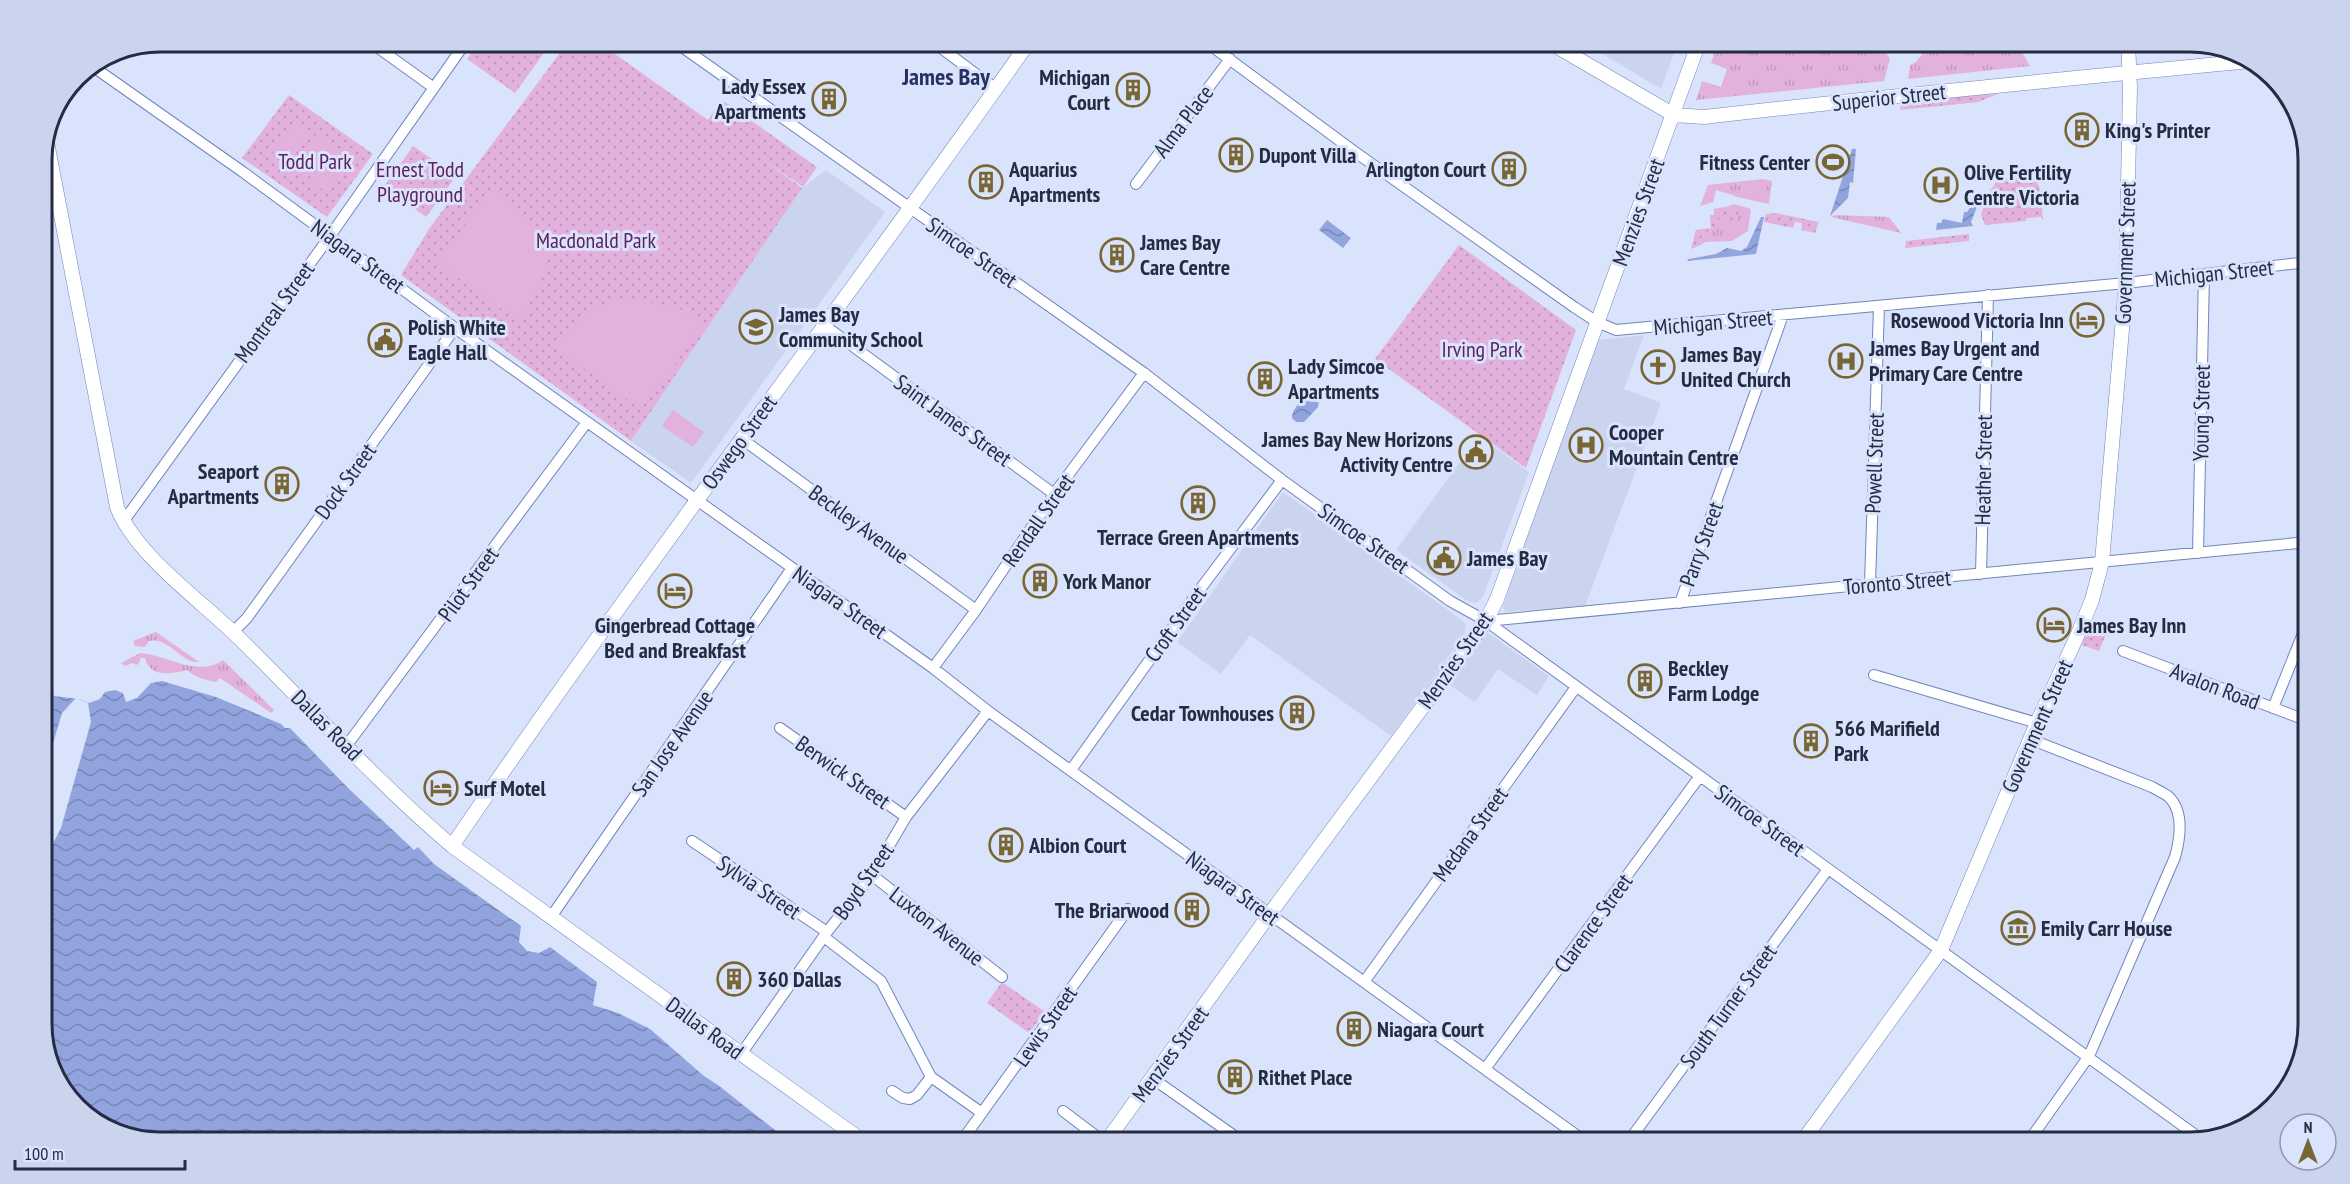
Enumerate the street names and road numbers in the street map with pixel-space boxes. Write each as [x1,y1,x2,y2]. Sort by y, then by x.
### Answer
street label: Superior Street [1831,77,1947,117]
street label: Alma Place [1147,79,1219,163]
street label: Menzies Street [1606,155,1670,269]
street label: Government Street [2109,181,2141,325]
street label: Simcoe Street [921,210,1023,294]
street label: Niagara Street [306,213,410,299]
street label: Michigan Street [2153,253,2275,293]
street label: Montreal Street [228,256,320,368]
street label: Michigan Street [1652,303,1774,341]
street label: Young Street [2186,364,2216,462]
street label: Saint James Street [889,368,1017,472]
street label: Oswego Street [695,389,783,495]
street label: Powell Street [1858,412,1890,514]
street label: Heather Street [1968,414,1998,526]
street label: Dock Street [308,438,382,524]
street label: Rendall Street [996,468,1080,572]
street label: Beckley Avenue [804,478,914,570]
street label: Simcoe Street [1313,496,1415,580]
street label: Parry Street [1673,498,1729,590]
street label: Pilot Street [432,541,504,627]
street label: Niagara Street [787,559,893,645]
street label: Toronto Street [1842,563,1952,601]
street label: Croft Street [1138,581,1212,667]
street label: Menzies Street [1411,606,1499,714]
street label: Government Street [1995,655,2079,797]
street label: Avalon Road [2166,656,2264,716]
street label: Dallas Road [286,684,368,766]
street label: San Jose Avenue [625,684,719,802]
street label: Berwick Street [790,729,896,815]
street label: Simcoe Street [1709,778,1811,862]
street label: Medana Street [1426,781,1514,887]
street label: Boyd Street [826,837,900,925]
street label: Niagara Street [1181,845,1285,931]
street label: Sylvia Street [712,849,806,925]
street label: Clarence Street [1548,868,1638,978]
street label: Luxton Avenue [884,880,990,972]
street label: South Turner Street [1674,938,1782,1074]
street label: Lewis Street [1007,980,1083,1072]
street label: Dallas Road [661,991,749,1065]
street label: Menzies Street [1126,1000,1214,1108]

